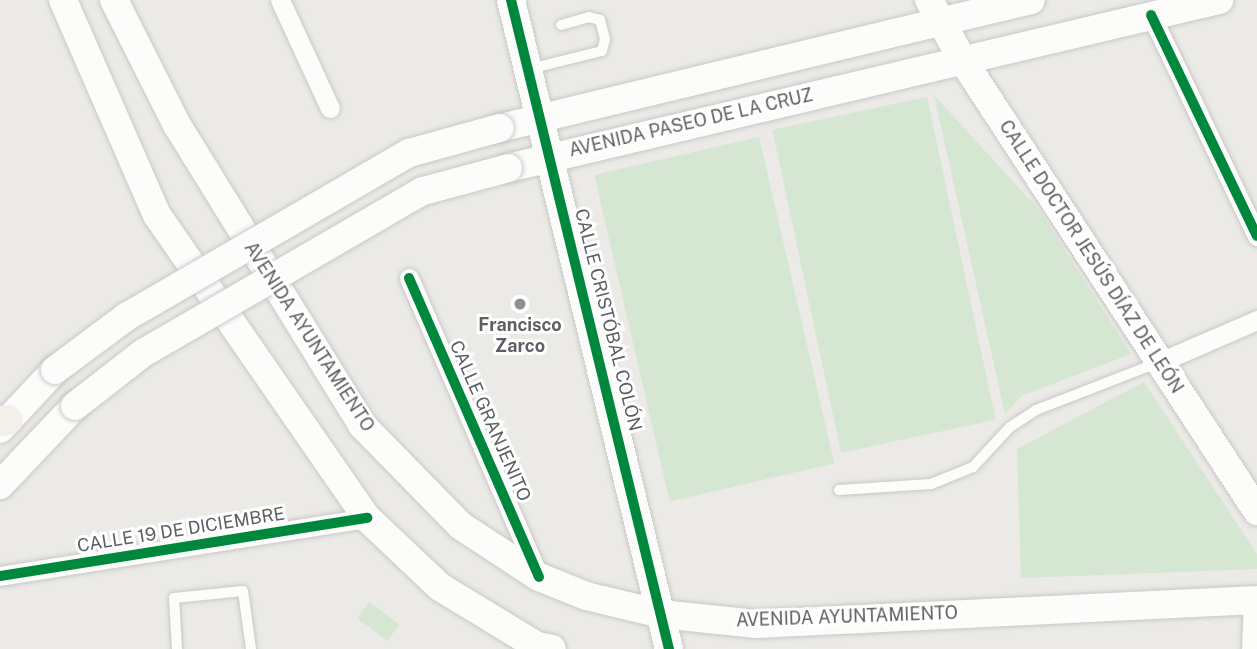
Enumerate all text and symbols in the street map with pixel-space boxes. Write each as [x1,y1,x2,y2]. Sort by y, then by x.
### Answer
street label: AVENIDA PASEO DE LA CRUZ [567,84,815,162]
street label: CALLE DOCTOR JESÚS DÍAZ DE LEÓN [994,116,1188,398]
street label: CALLE CRISTÓBAL COLÓN [570,207,646,433]
street label: AVENIDA AYUNTAMIENTO [239,238,379,436]
marker: Francisco Zarco [512,296,528,312]
place label: Francisco Zarco [478,315,562,358]
street label: CALLE GRANJENITO [445,337,535,505]
street label: CALLE 19 DE DICIEMBRE [76,503,286,557]
street label: AVENIDA AYUNTAMIENTO [736,602,958,632]

